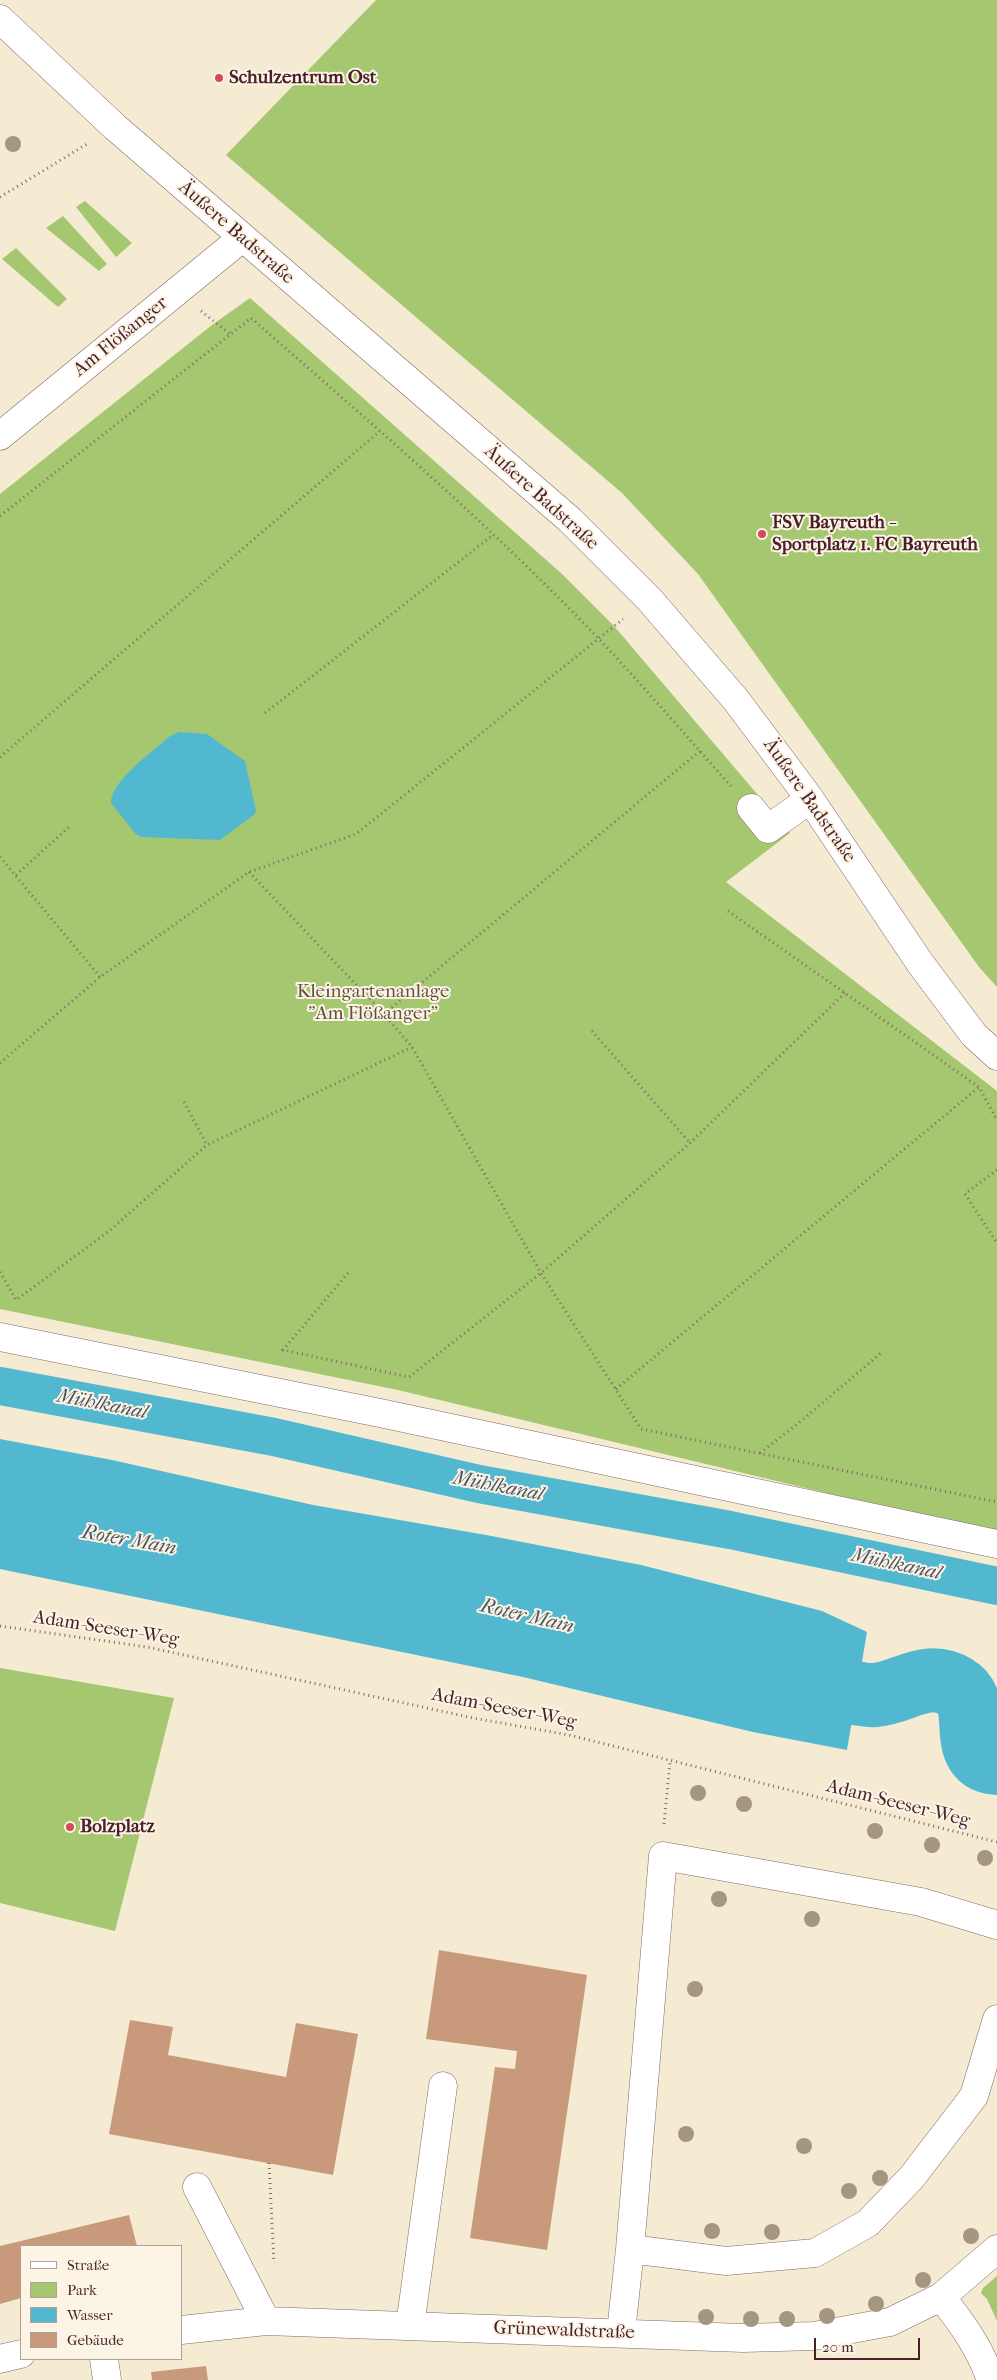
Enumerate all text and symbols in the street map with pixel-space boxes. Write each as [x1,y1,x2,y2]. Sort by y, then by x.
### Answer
place label: Schulzentrum Ost [229,67,377,89]
marker: Schulzentrum Ost [213,72,225,84]
street label: Äußere Badstraße [173,176,299,290]
street label: Am Flößanger [69,292,173,382]
street label: Äußere Badstraße [479,441,603,555]
place label: FSV Bayreuth - Sportplatz 1. FC Bayreuth [772,512,978,556]
marker: FSV Bayreuth - Sportplatz 1. FC Bayreuth [756,528,768,540]
street label: Äußere Badstraße [758,735,860,867]
park label: Kleingartenanlage "Am Flößanger" [297,981,449,1025]
water label: Mühlkanal [55,1385,149,1425]
water label: Mühlkanal [451,1467,545,1507]
water label: Roter Main [80,1521,178,1561]
water label: Mühlkanal [849,1544,943,1586]
water label: Roter Main [478,1595,576,1639]
street label: Adam-Seeser-Weg [32,1606,180,1652]
street label: Adam-Seeser-Weg [430,1684,578,1734]
street label: Adam-Seeser-Weg [824,1775,972,1833]
place label: Bolzplatz [80,1816,155,1838]
marker: Bolzplatz [64,1821,76,1833]
legend [20,2245,182,2360]
text: Straße [67,2256,109,2274]
text: Park [67,2281,97,2299]
text: Wasser [67,2306,113,2324]
street label: Grünewaldstraße [493,2317,635,2345]
scale bar [817,2328,923,2360]
text: Gebäude [67,2331,124,2349]
text: 20 m [822,2338,854,2356]

